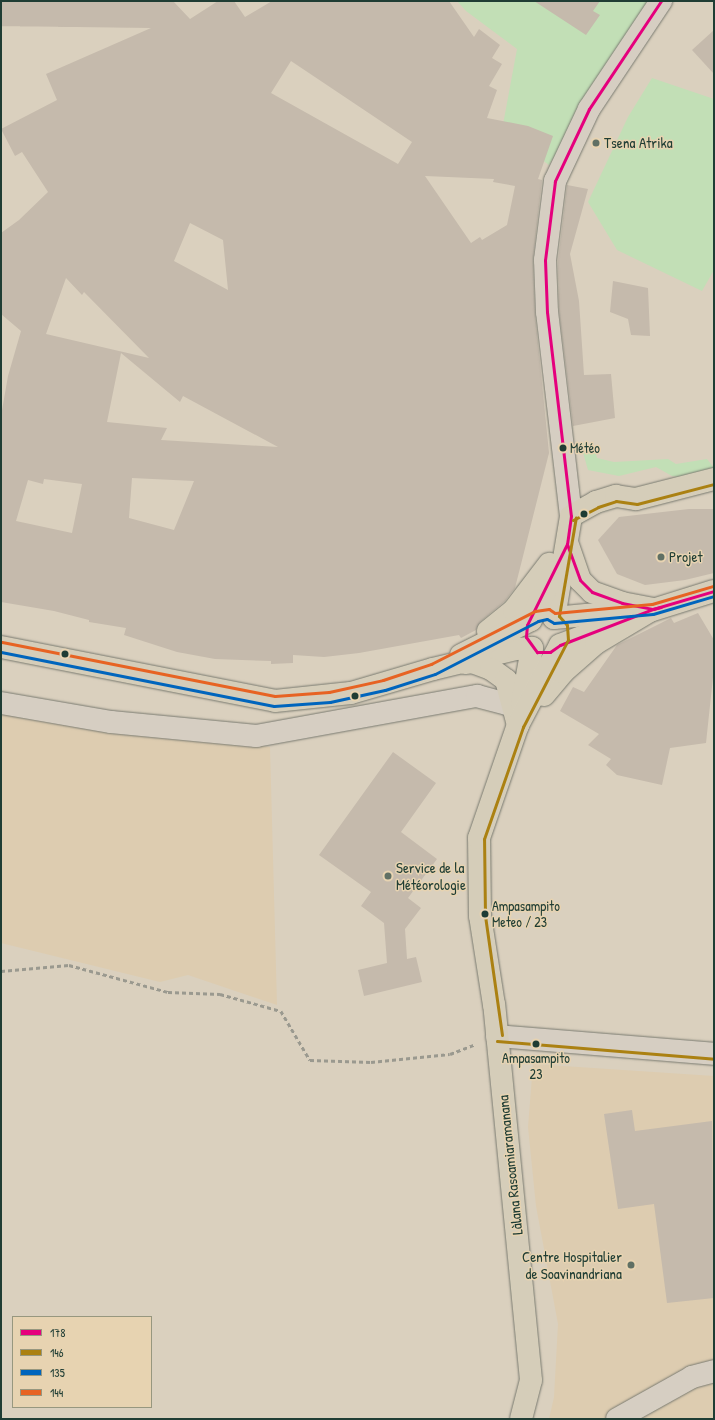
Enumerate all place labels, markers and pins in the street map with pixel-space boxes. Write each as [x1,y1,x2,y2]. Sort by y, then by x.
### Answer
place label: Tsena Atrika [604,134,673,152]
marker: Tsena Atrika [591,138,601,148]
place label: Météo [570,440,600,456]
marker: Météo [558,443,568,453]
unlabelled marker [579,509,589,519]
place label: Projet [669,548,703,566]
marker: Projet [656,552,666,562]
unlabelled marker [60,649,70,659]
unlabelled marker [350,691,360,701]
place label: Service de la Météorologie [396,858,466,893]
marker: Service de la Météorologie [383,871,393,881]
place label: Ampasampito Meteo / 23 [492,898,560,930]
marker: Ampasampito Meteo / 23 [480,909,490,919]
marker: Ampasampito 23 [531,1039,541,1049]
place label: Ampasampito 23 [502,1050,570,1082]
place label: Centre Hospitalier de Soavinandriana [522,1247,622,1282]
marker: Centre Hospitalier de Soavinandriana [625,1259,637,1271]

